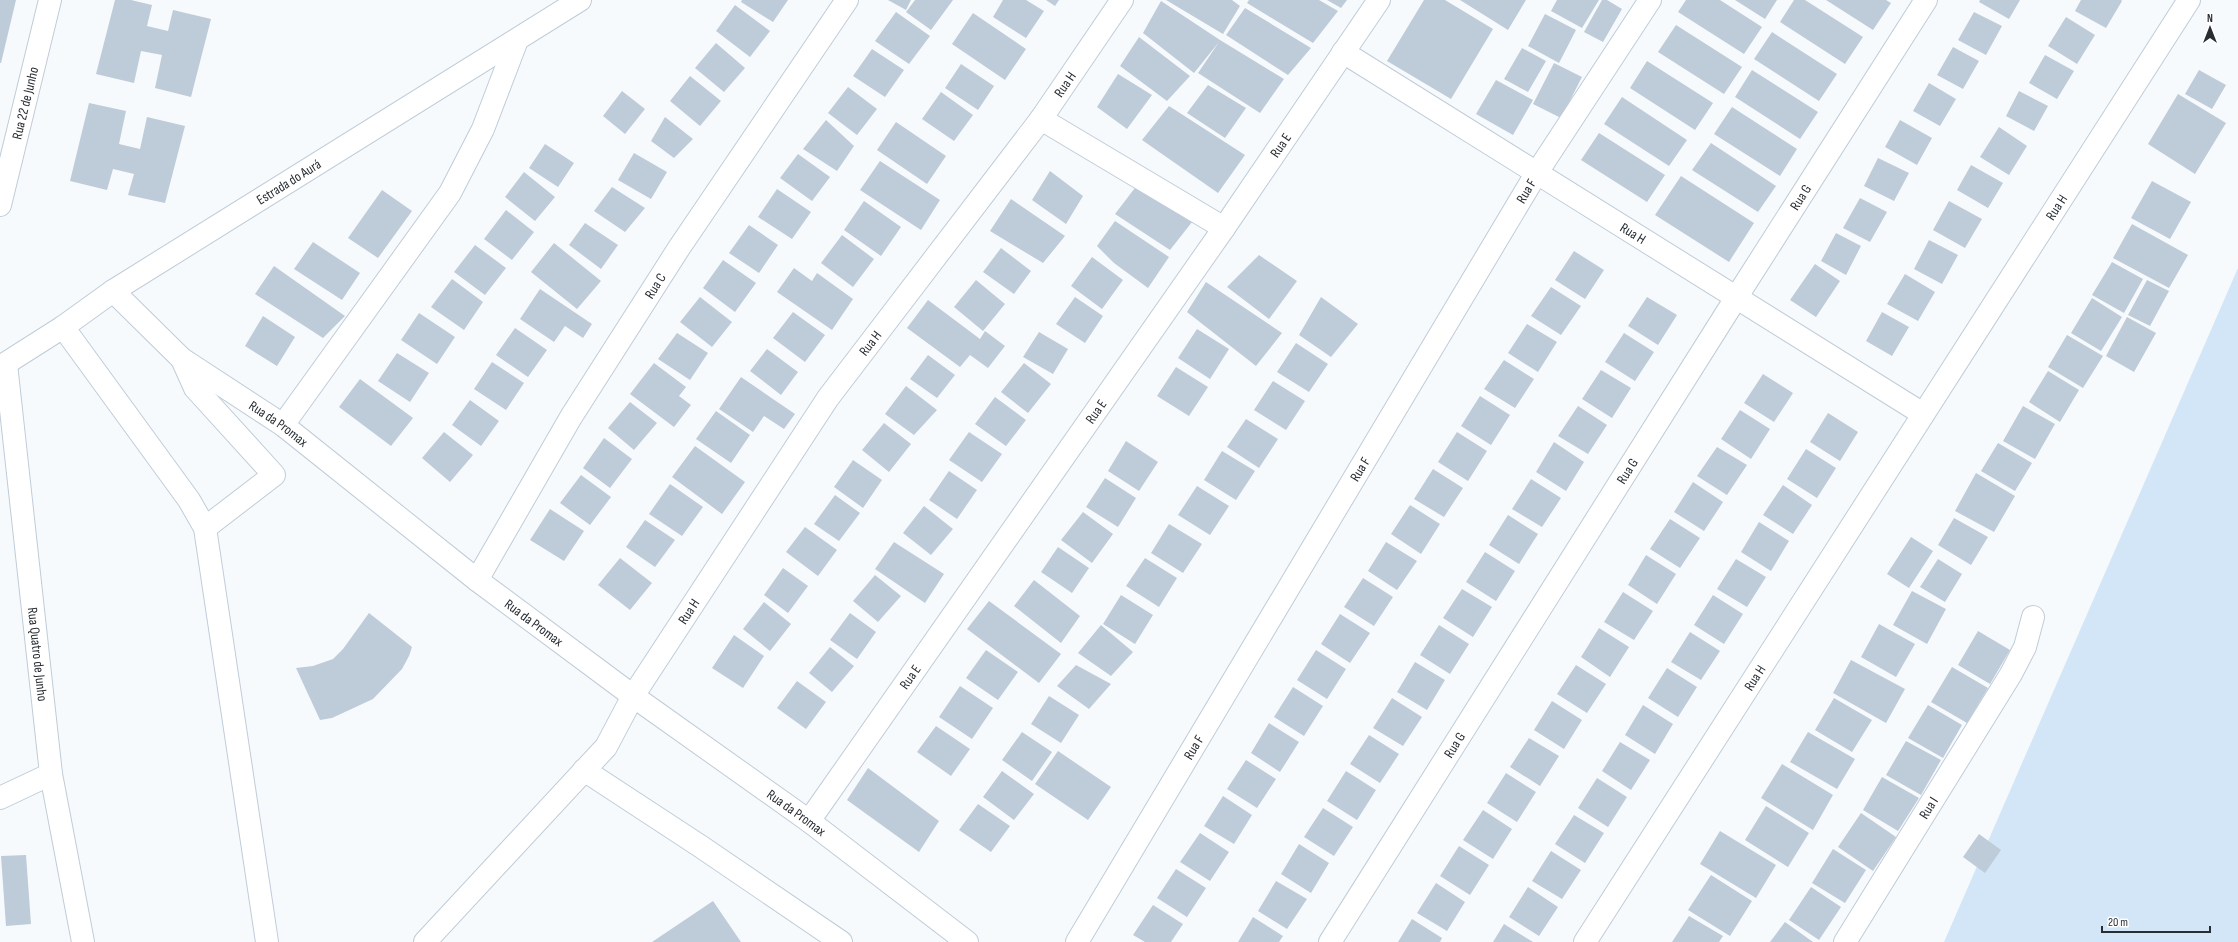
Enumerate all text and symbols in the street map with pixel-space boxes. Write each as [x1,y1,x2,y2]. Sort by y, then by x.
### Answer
north arrow [2190,8,2230,48]
text: N [2207,12,2213,25]
street label: Rua 22 de Junho [8,65,42,141]
street label: Rua H [1050,69,1080,100]
street label: Rua E [1266,130,1295,161]
street label: Estrada do Aurá [253,156,324,209]
street label: Rua F [1512,175,1540,206]
street label: Rua G [1786,181,1815,213]
street label: Rua H [2042,191,2071,223]
street label: Rua H [1617,219,1649,248]
street label: Rua C [641,270,670,302]
street label: Rua H [855,327,885,359]
street label: Rua E [1082,396,1111,427]
street label: Rua da Promax [246,397,312,451]
street label: Rua F [1346,454,1374,485]
street label: Rua G [1613,455,1642,487]
street label: Rua da Promax [501,596,567,651]
street label: Rua H [674,596,703,628]
street label: Rua Quatro de Junho [24,606,51,702]
street label: Rua E [896,661,925,693]
street label: Rua H [1740,662,1769,694]
street label: Rua G [1440,729,1469,761]
street label: Rua F [1180,732,1208,763]
street label: Rua da Promax [763,786,830,840]
street label: Rua I [1915,794,1942,822]
scale bar [2102,908,2210,934]
text: 20 m [2108,915,2128,930]

